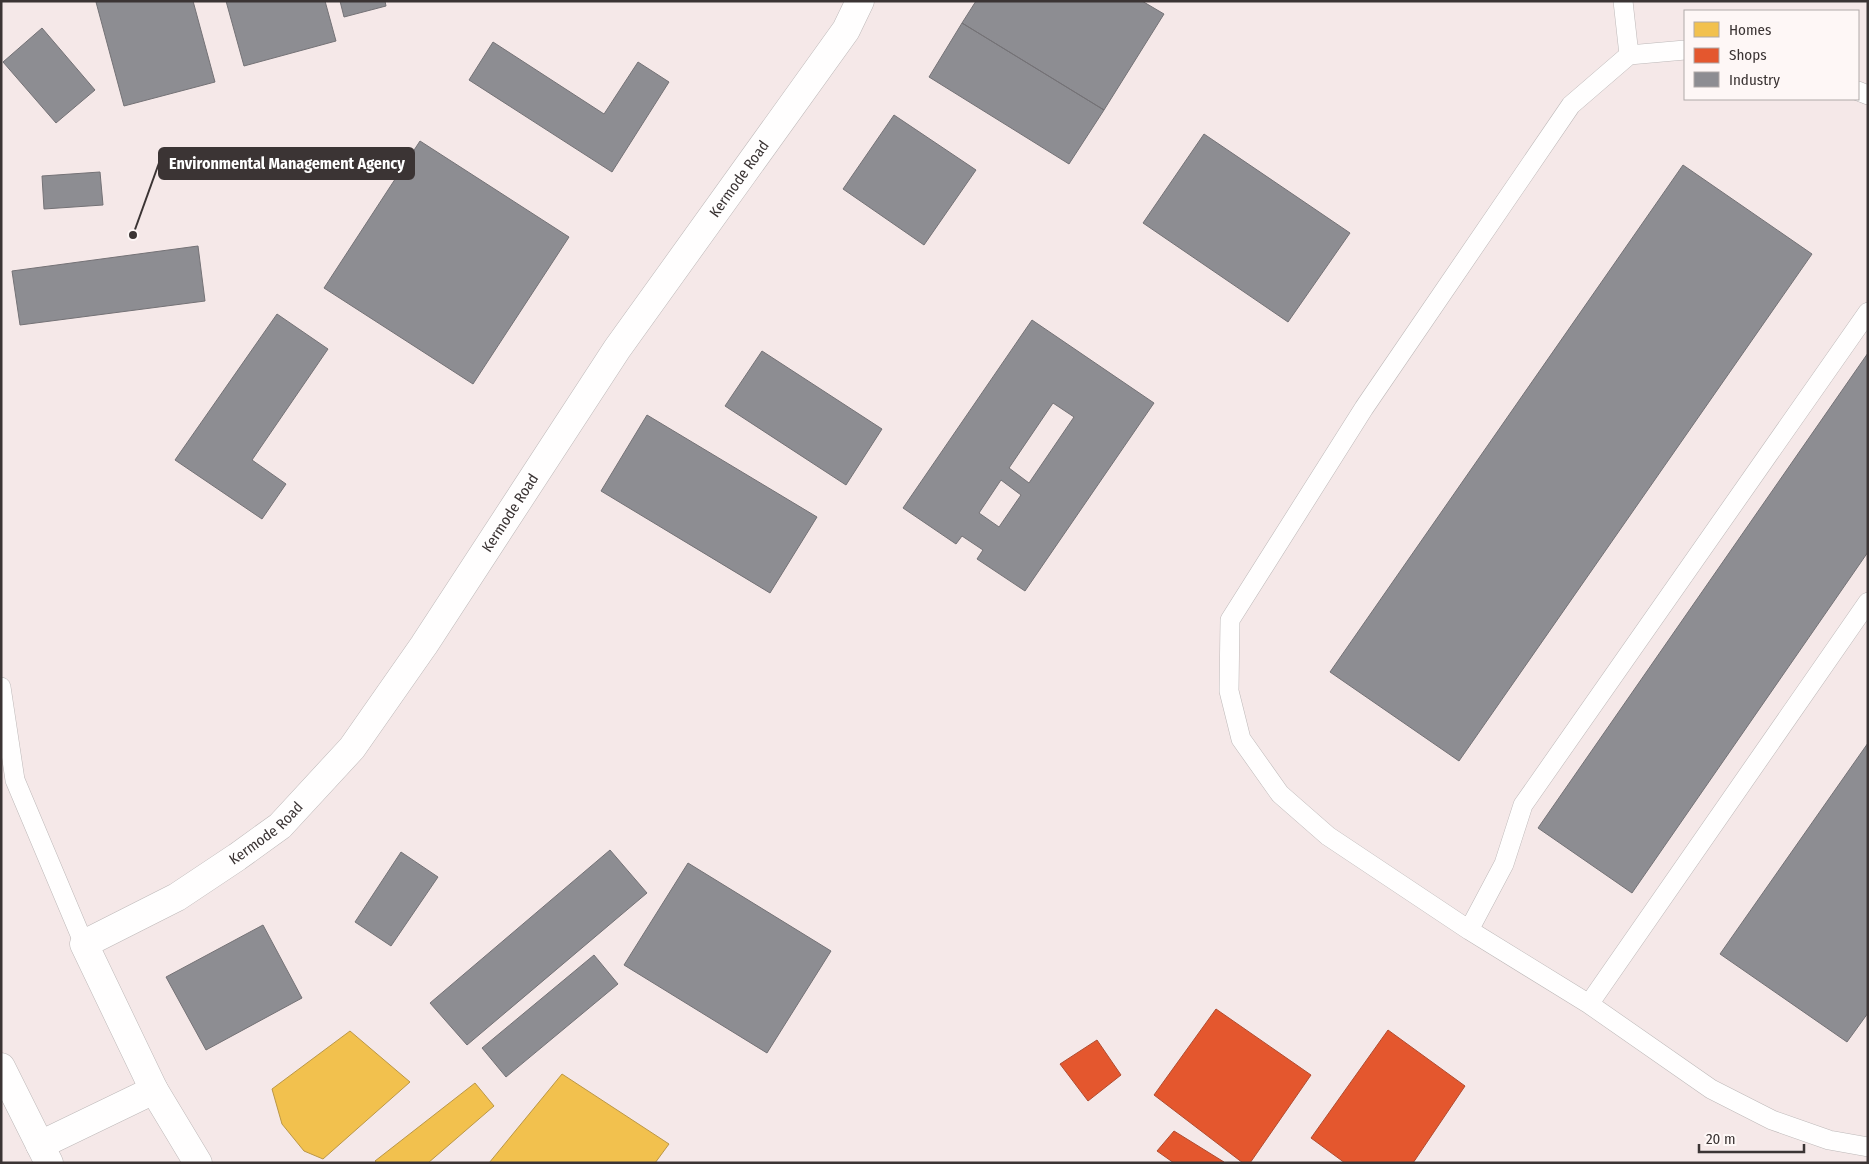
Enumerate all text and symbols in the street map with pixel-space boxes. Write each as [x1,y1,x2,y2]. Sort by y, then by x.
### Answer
legend [1684,10,1859,100]
text: Homes [1729,21,1771,39]
text: Shops [1729,46,1767,64]
text: Industry [1729,71,1780,89]
street label: Kermode Road [706,137,773,221]
callout: Environmental Management Agency [159,148,414,179]
text: Environmental Management Agency [169,154,405,173]
street label: Kermode Road [478,470,542,555]
street label: Kermode Road [226,798,307,869]
scale bar [1699,1122,1804,1154]
text: 20 m [1706,1130,1736,1148]

